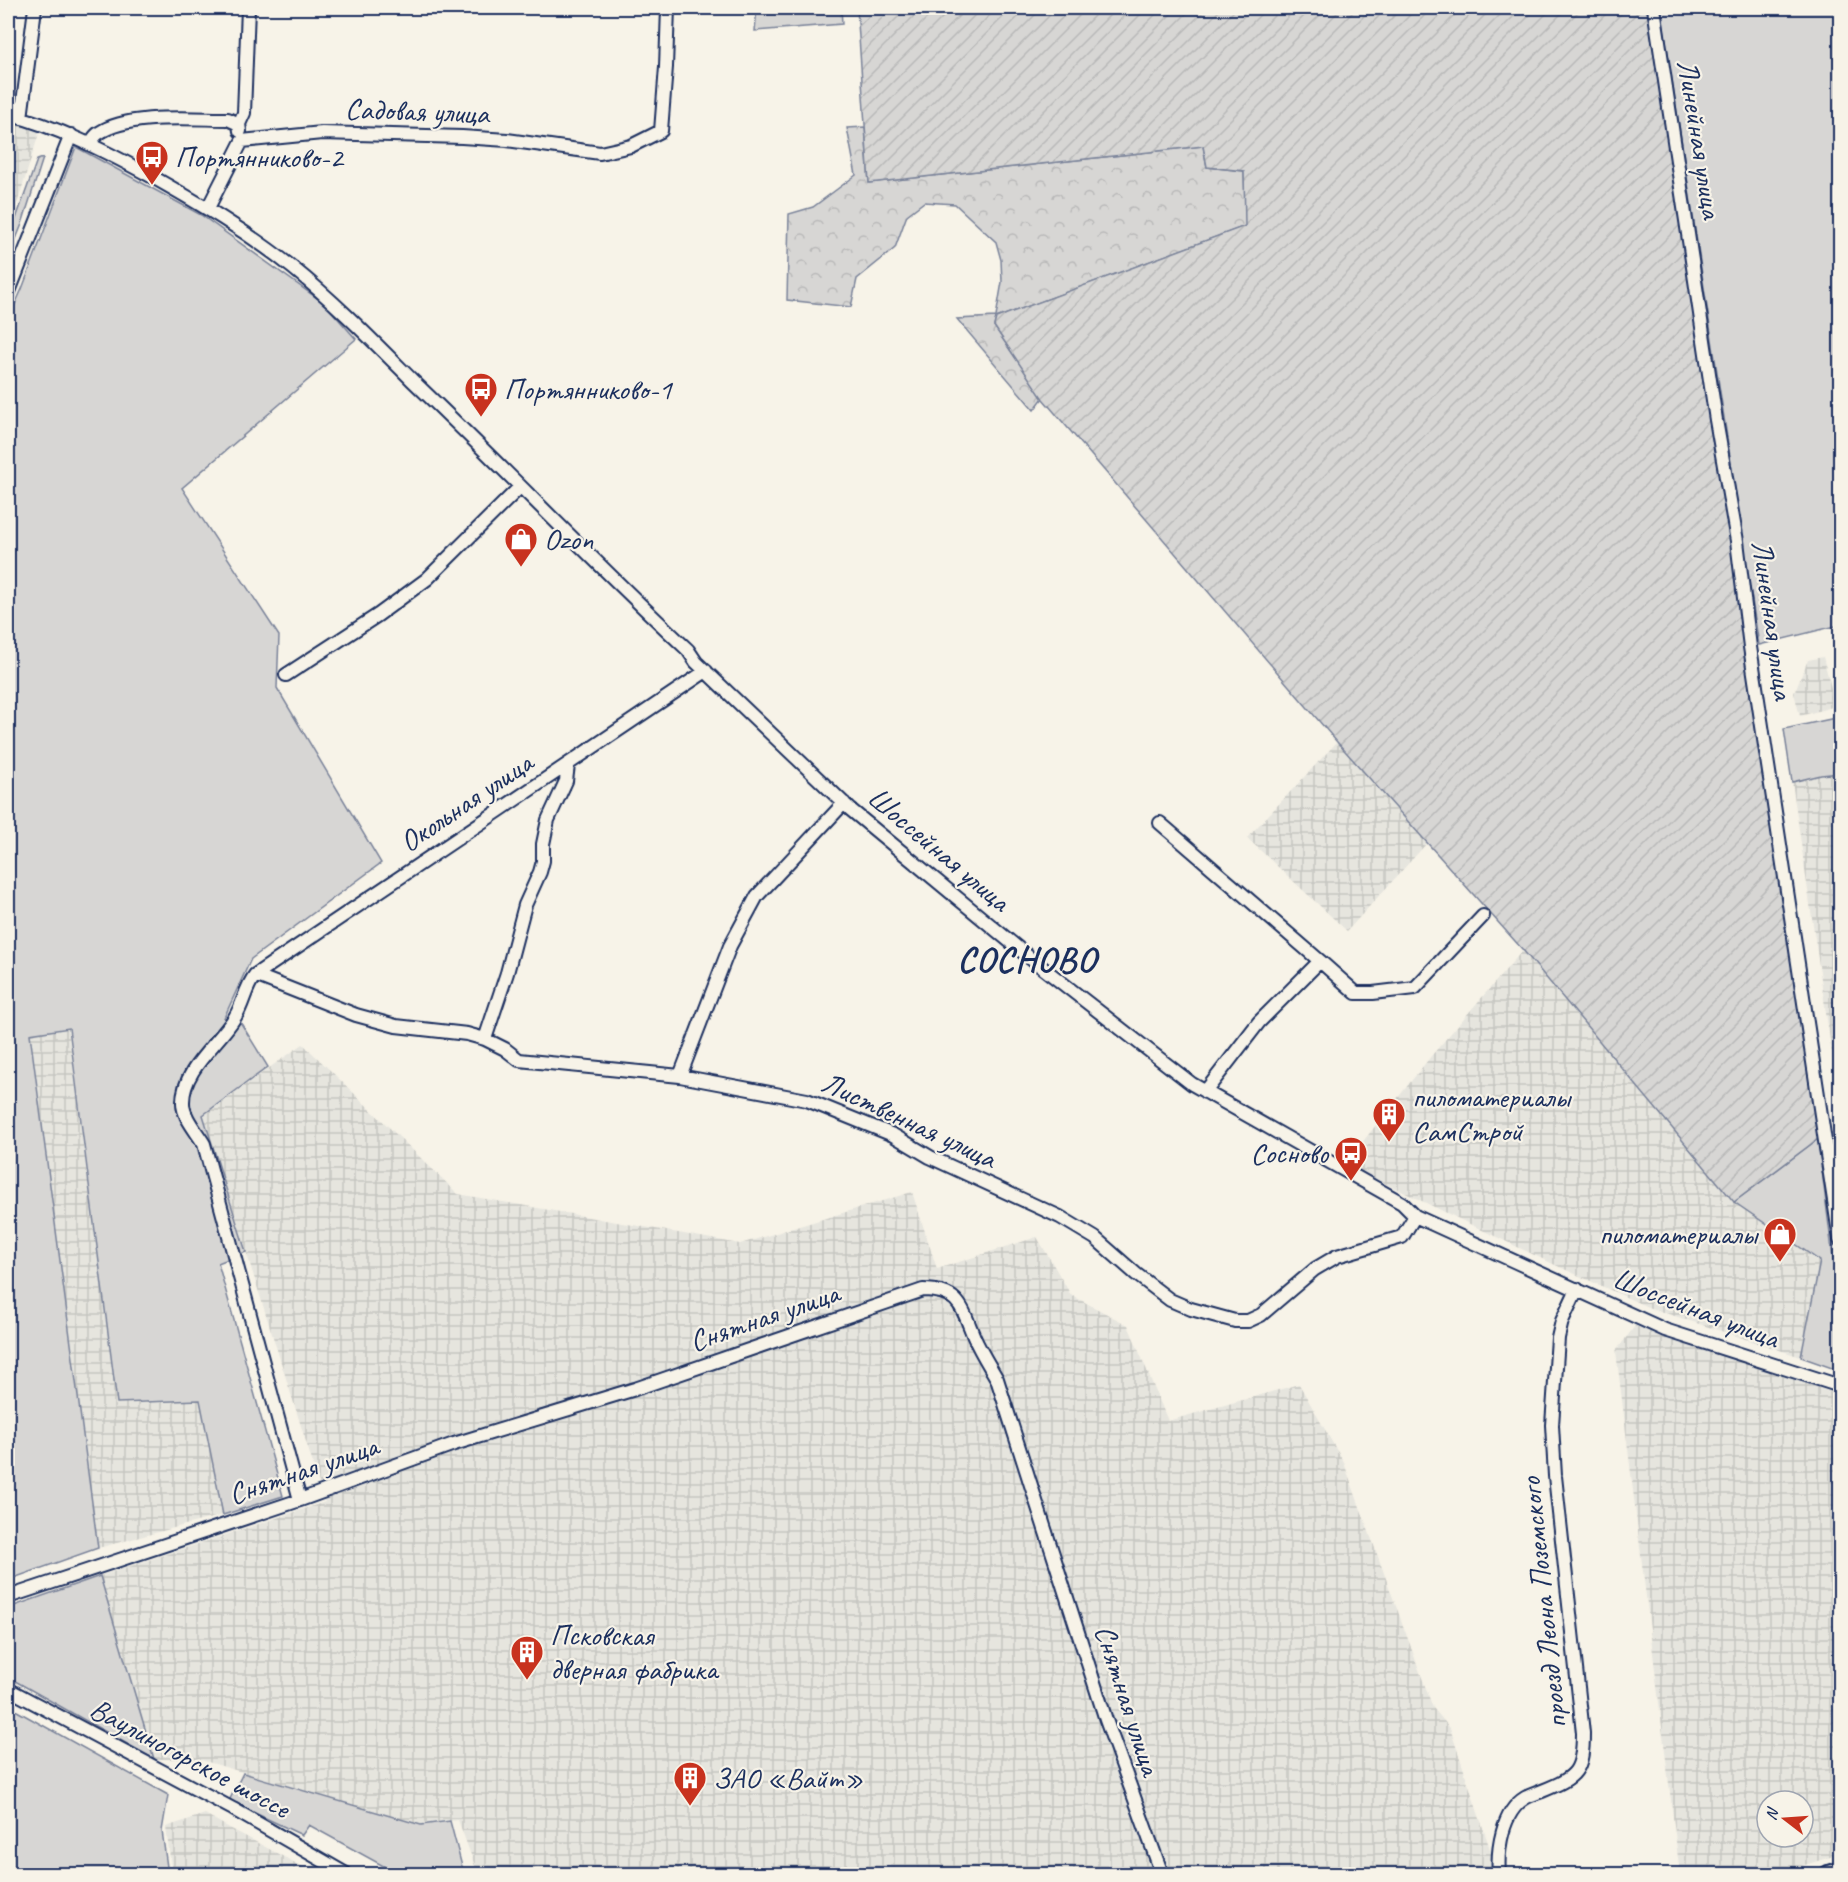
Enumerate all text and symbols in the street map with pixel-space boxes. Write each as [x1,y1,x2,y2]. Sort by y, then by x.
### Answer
street label: Линейная улица [1669,57,1732,223]
street label: Садовая улица [344,89,491,133]
place label: Портянниково-2 [175,138,345,176]
bus stop icon: Портянниково-2 [134,139,170,186]
place label: Портянниково-1 [504,370,673,408]
bus stop icon: Портянниково-1 [463,371,499,418]
place label: Ozon [544,520,594,558]
shop icon: Ozon [503,521,539,568]
street label: Линейная улица [1743,538,1803,704]
street label: Окольная улица [392,742,542,860]
street label: Шоссейная улица [860,778,1020,921]
district label: СОСНОВО [957,936,1100,982]
street label: Лиственная улица [816,1063,1004,1178]
place label: пиломатериалы СамСтрой [1412,1078,1572,1150]
building icon: пиломатериалы СамСтрой [1371,1096,1407,1143]
place label: Сосново [1251,1134,1329,1172]
bus stop icon: Сосново [1333,1135,1369,1182]
place label: пиломатериалы [1599,1215,1759,1253]
shop icon: пиломатериалы [1762,1216,1798,1263]
street label: Шоссейная улица [1608,1259,1786,1358]
street label: Снятная улица [684,1273,846,1360]
street label: Снятная улица [223,1426,385,1513]
street label: проезд Леона Поземского [1511,1474,1575,1730]
place label: Псковская дверная фабрика [550,1616,720,1688]
street label: Снятная улица [1086,1620,1171,1782]
building icon: Псковская дверная фабрика [509,1634,545,1681]
street label: Ваулиногорское шоссе [83,1689,299,1828]
place label: ЗАО «Вайт» [713,1759,863,1797]
building icon: ЗАО «Вайт» [672,1760,708,1807]
north arrow [1755,1789,1815,1849]
text: N [1761,1804,1784,1823]

